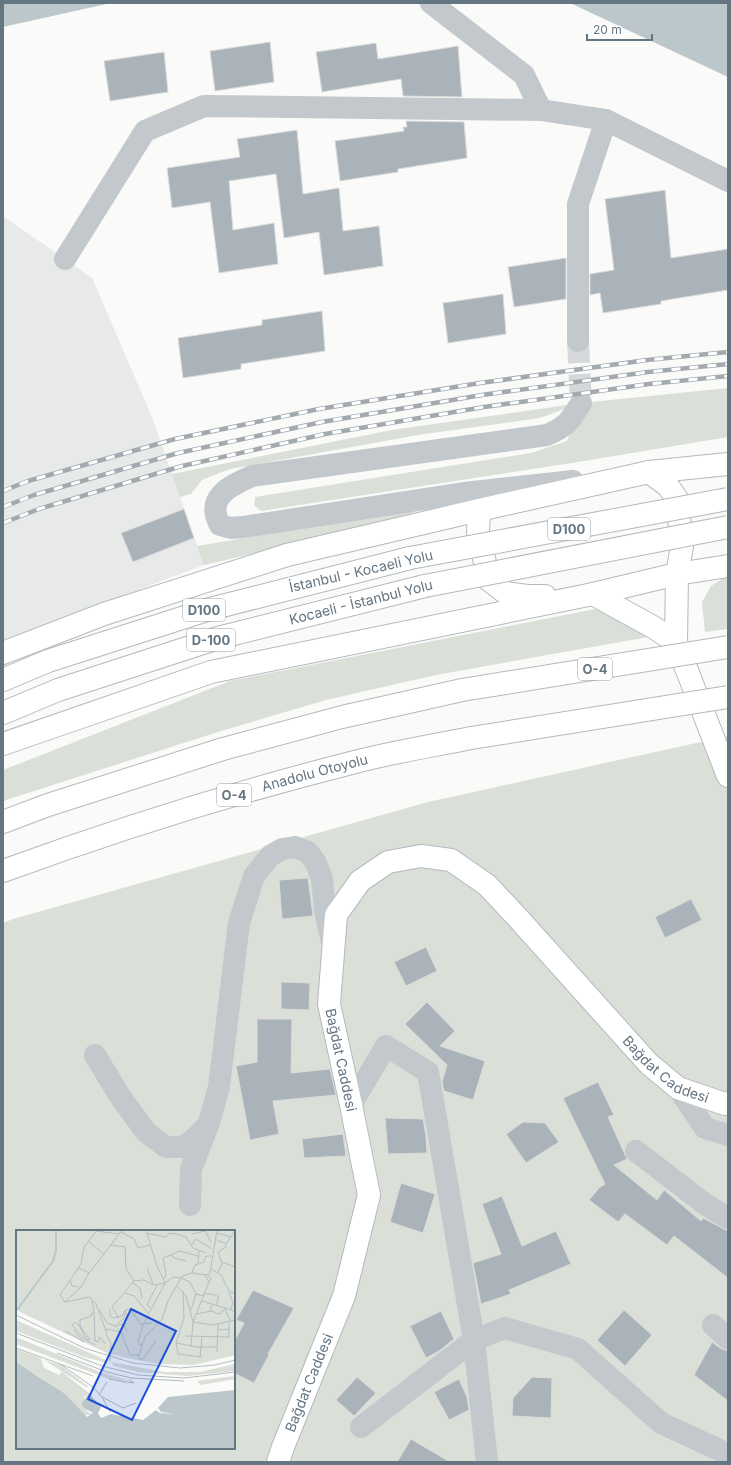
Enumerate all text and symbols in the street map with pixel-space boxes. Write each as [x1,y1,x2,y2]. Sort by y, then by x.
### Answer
scale bar [587,16,652,42]
text: 20 m [593,22,622,37]
road number: D100 [548,518,590,540]
street label: İstanbul - Kocaeli Yolu [287,546,434,595]
street label: Kocaeli - İstanbul Yolu [287,575,434,628]
road number: D100 [183,599,225,621]
road number: D-100 [187,629,235,651]
road number: O-4 [578,658,612,680]
street label: Anadolu Otoyolu [259,750,370,795]
road number: O-4 [217,784,251,806]
street label: Bağdat Caddesi [322,1007,361,1113]
street label: Bağdat Caddesi [620,1032,711,1106]
inset map [16,1230,235,1449]
street label: Bağdat Caddesi [281,1331,336,1434]

